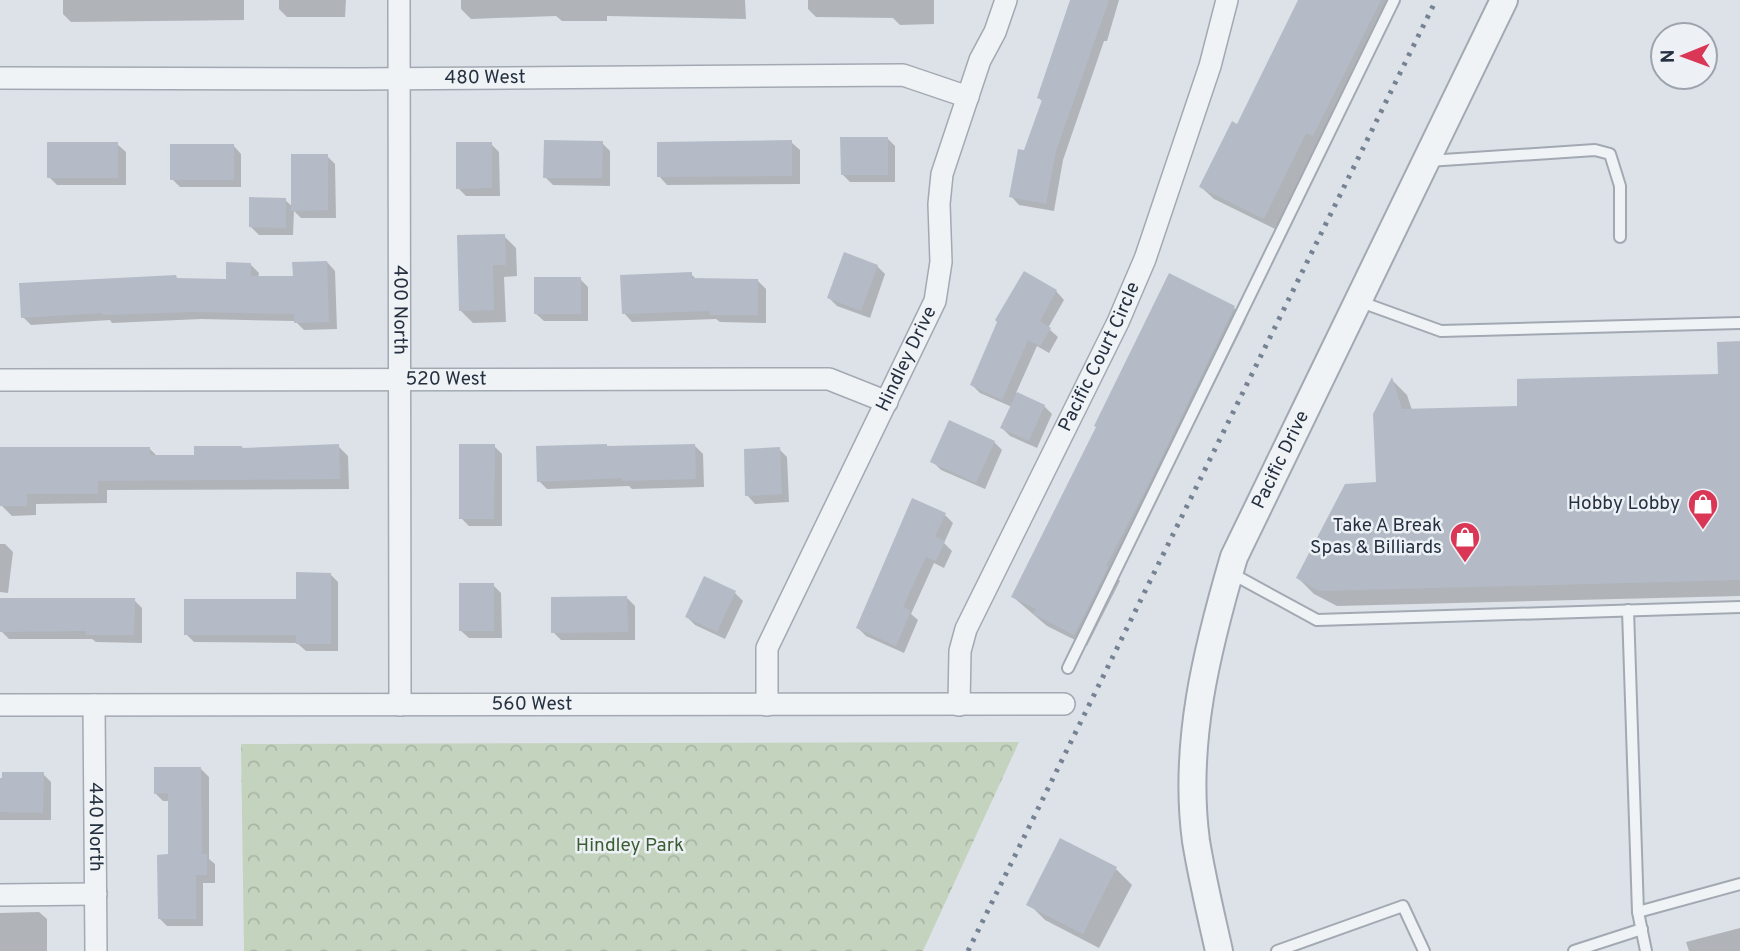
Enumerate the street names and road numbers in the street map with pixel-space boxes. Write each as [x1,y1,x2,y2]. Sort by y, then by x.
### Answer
street label: 480 West [444,66,526,90]
street label: 400 North [387,265,412,355]
street label: Pacific Court Circle [1054,278,1146,436]
street label: Hindley Drive [871,302,943,416]
street label: 520 West [405,367,487,392]
street label: Pacific Drive [1247,407,1315,513]
street label: 560 West [491,692,573,717]
street label: 440 North [83,782,107,872]

